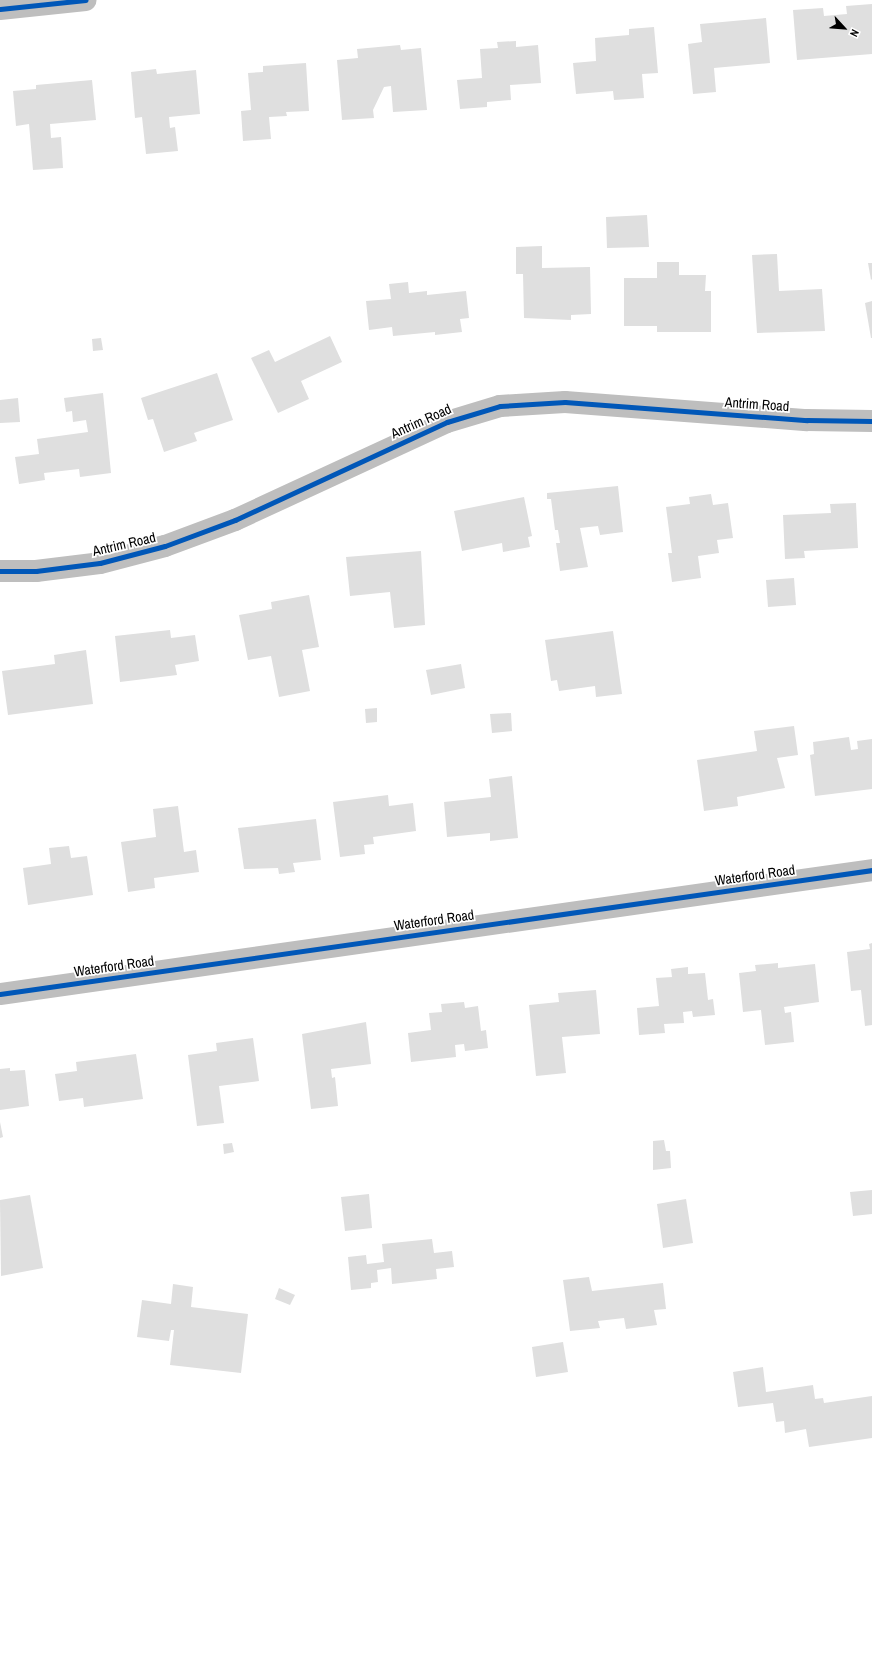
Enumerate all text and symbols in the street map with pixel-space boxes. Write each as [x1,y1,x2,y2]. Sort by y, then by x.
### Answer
north arrow [824,8,864,48]
text: N [847,27,863,39]
street label: Antrim Road [724,393,790,415]
street label: Antrim Road [388,400,454,442]
street label: Antrim Road [91,529,157,559]
street label: Waterford Road [714,861,796,889]
street label: Waterford Road [393,906,475,934]
street label: Waterford Road [73,952,155,980]

